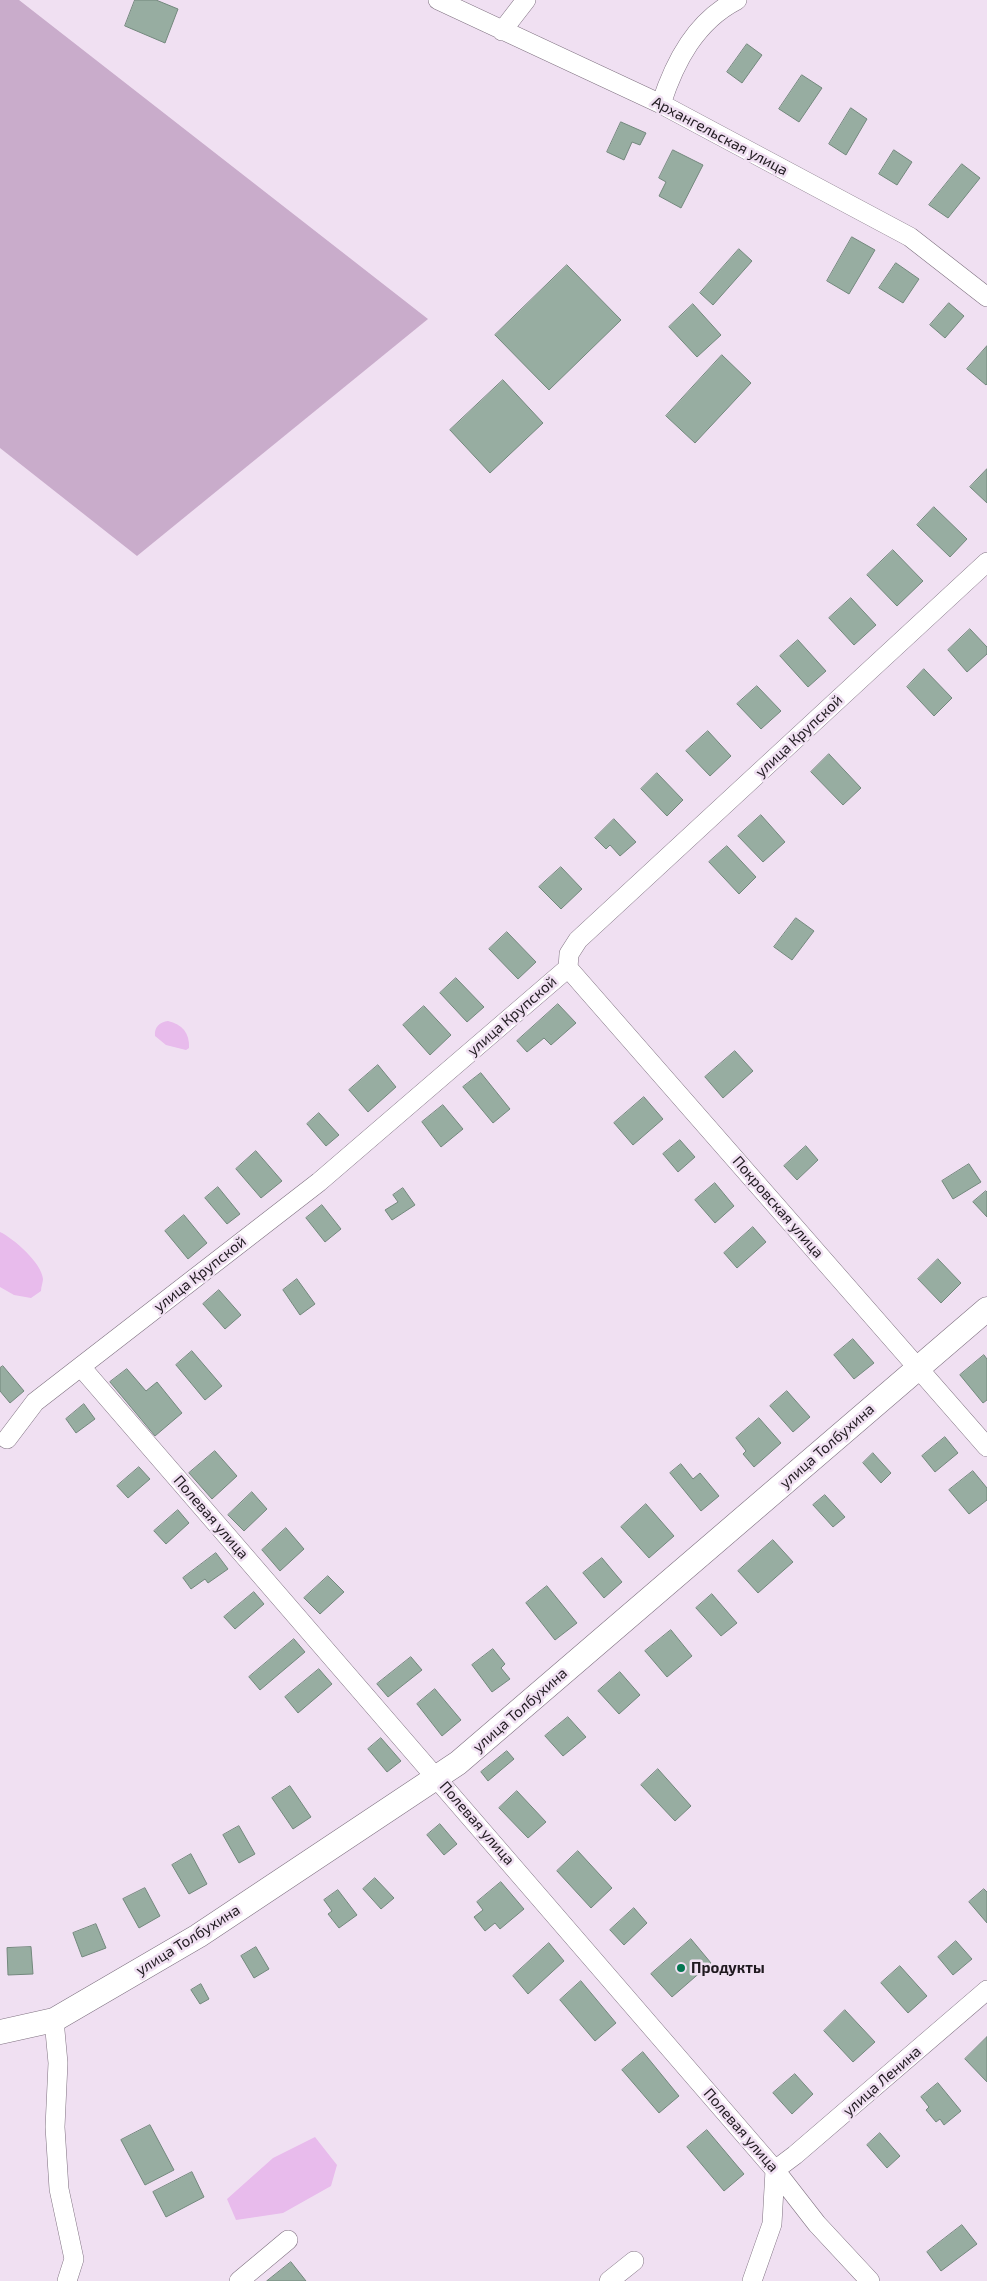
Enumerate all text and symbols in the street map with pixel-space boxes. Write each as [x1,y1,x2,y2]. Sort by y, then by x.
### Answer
street label: Архангельская улица [649,93,791,179]
street label: улица Крупской [752,691,846,781]
street label: улица Крупской [464,972,560,1060]
street label: Покровская улица [729,1152,827,1262]
street label: улица Крупской [150,1232,250,1316]
street label: улица Толбухина [776,1400,878,1492]
street label: Полевая улица [170,1471,252,1563]
street label: улица Толбухина [469,1664,571,1756]
street label: Полевая улица [436,1777,518,1869]
street label: улица Толбухина [133,1901,243,1979]
place label: Продукты [691,1959,765,1977]
marker: Продукты [675,1962,687,1974]
street label: улица Ленина [839,2042,925,2120]
street label: Полевая улица [700,2084,782,2176]

